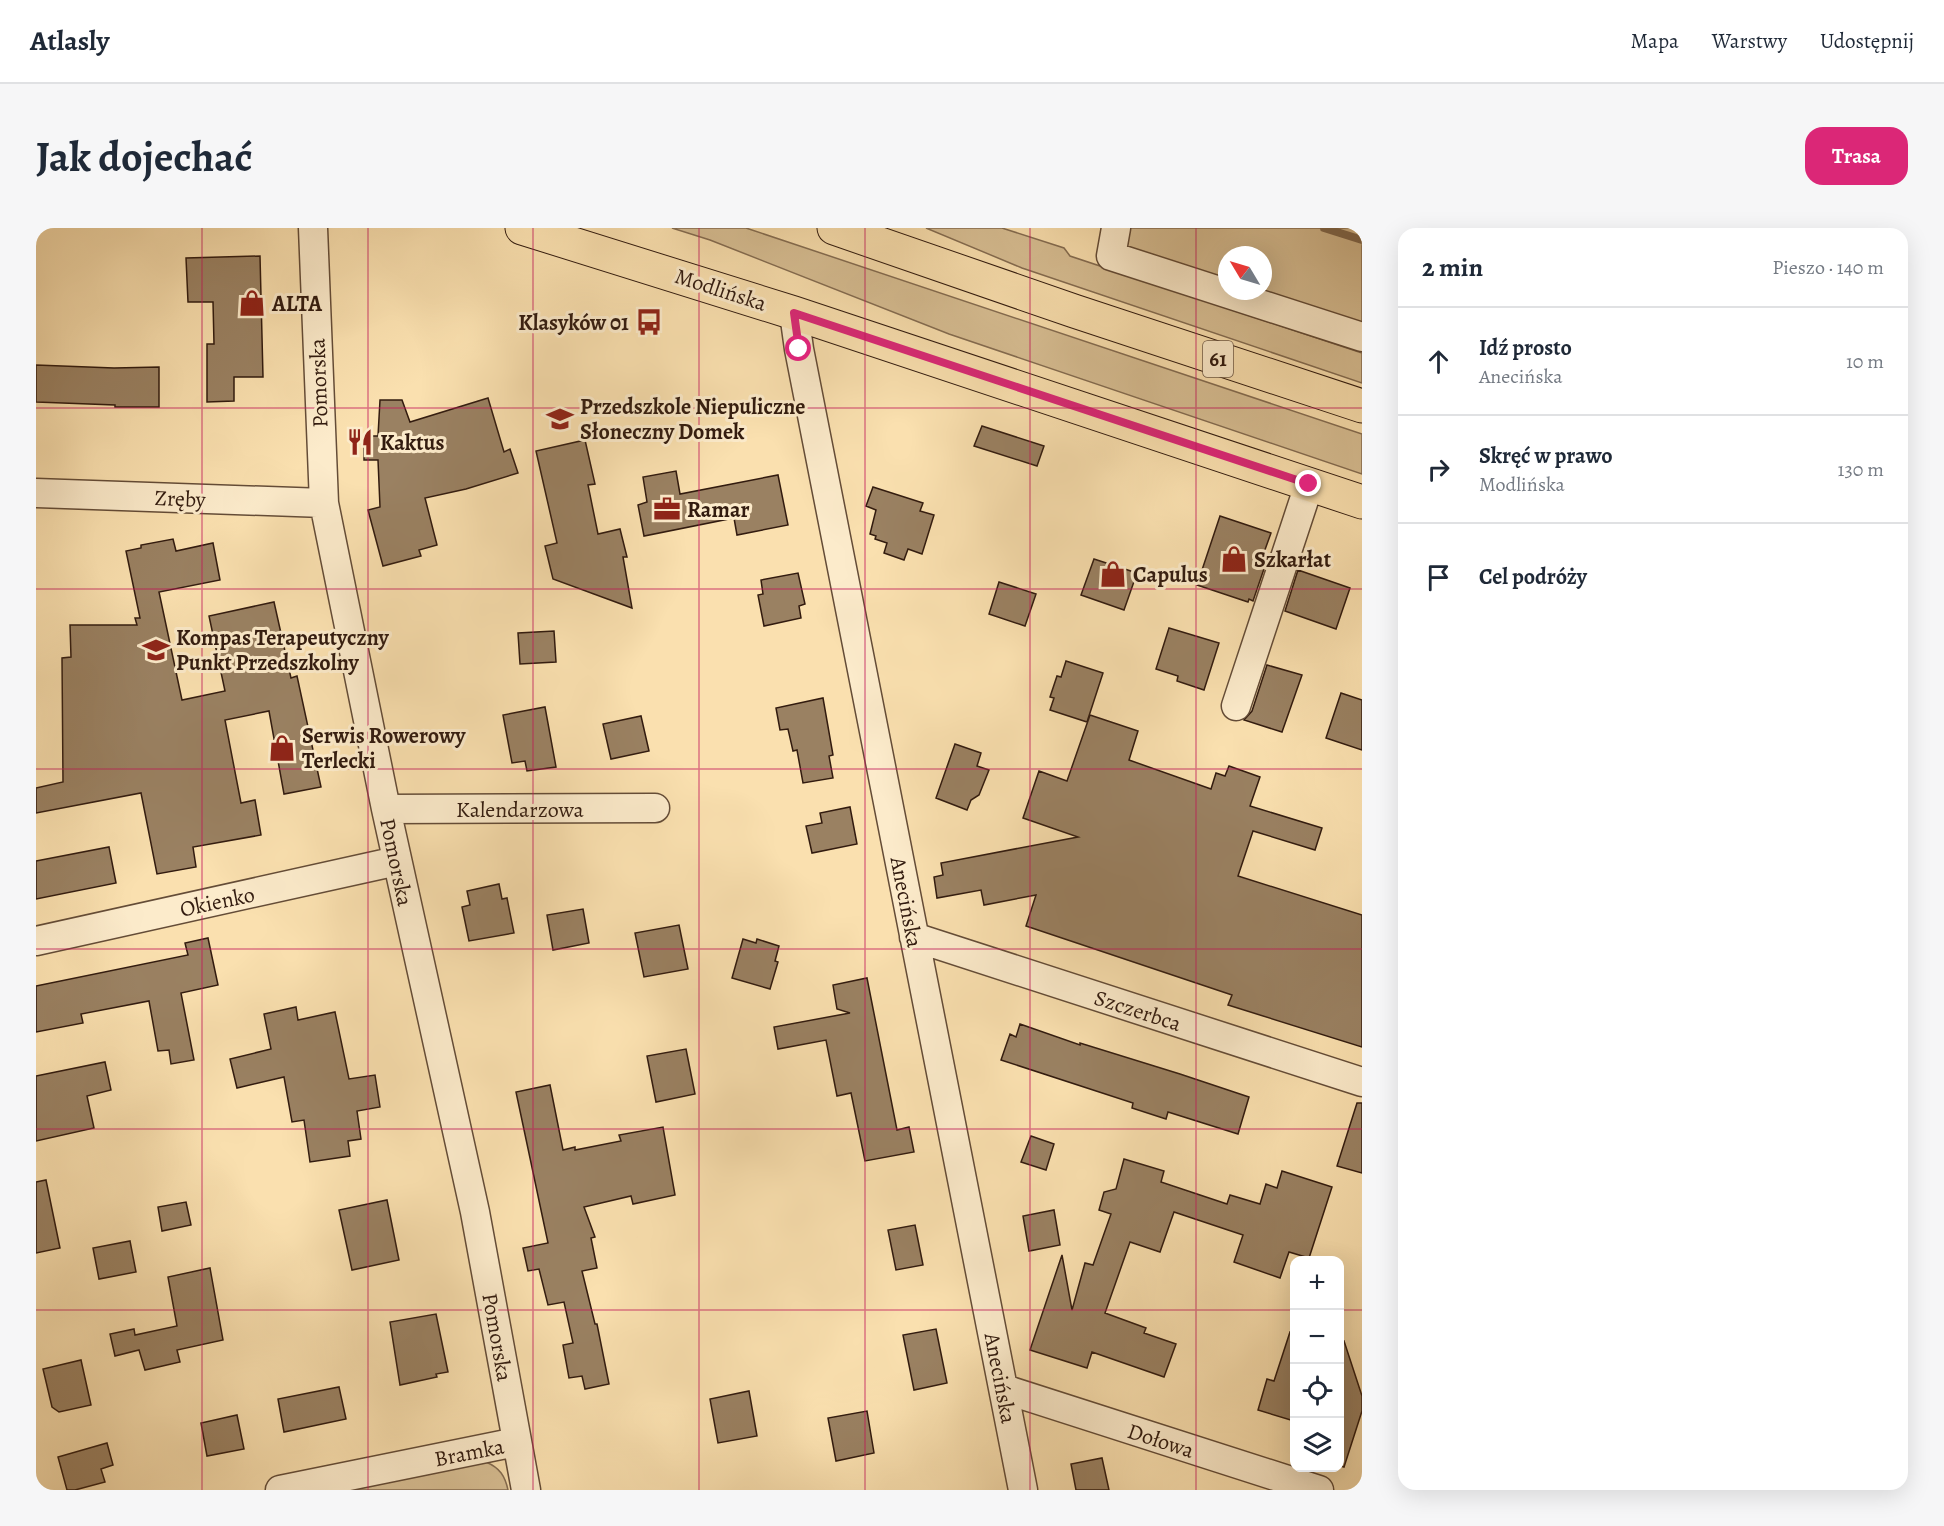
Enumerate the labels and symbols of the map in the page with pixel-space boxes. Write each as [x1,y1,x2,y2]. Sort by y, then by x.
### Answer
north arrow [1218,246,1272,300]
street label: Modlińska [671,261,771,319]
shop icon: ALTA [237,288,267,318]
place label: ALTA [271,289,322,319]
bus stop icon: Klasyków 01 [634,307,664,337]
place label: Klasyków 01 [518,308,629,338]
route start [785,335,811,361]
street label: Pomorska [302,337,336,428]
road number: 61 [1203,341,1233,377]
place label: Przedszkole Niepuliczne Słoneczny Domek [580,392,806,447]
school or university icon: Przedszkole Niepuliczne Słoneczny Domek [545,404,575,434]
restaurant icon: Kaktus [345,427,375,457]
place label: Kaktus [380,428,445,458]
route end [1295,470,1321,496]
street label: Zręby [154,483,206,515]
office icon: Ramar [652,494,682,524]
place label: Ramar [687,495,750,525]
shop icon: Szkarłat [1219,544,1249,574]
place label: Szkarłat [1254,545,1332,575]
shop icon: Capulus [1098,559,1128,589]
place label: Capulus [1133,560,1208,590]
place label: Kompas Terapeutyczny Punkt Przedszkolny [176,623,390,678]
school or university icon: Kompas Terapeutyczny Punkt Przedszkolny [141,635,171,665]
place label: Serwis Rowerowy Terlecki [302,721,466,776]
shop icon: Serwis Rowerowy Terlecki [267,733,297,763]
street label: Kalendarzowa [456,795,585,825]
street label: Pomorska [372,815,420,910]
street label: Anecińska [882,853,930,951]
street label: Okienko [177,879,257,925]
street label: Szczerbca [1090,983,1186,1039]
street label: Pomorska [474,1291,520,1385]
street label: Anecińska [976,1329,1024,1427]
street label: Dołowa [1124,1416,1199,1466]
street label: Bramka [432,1431,507,1474]

